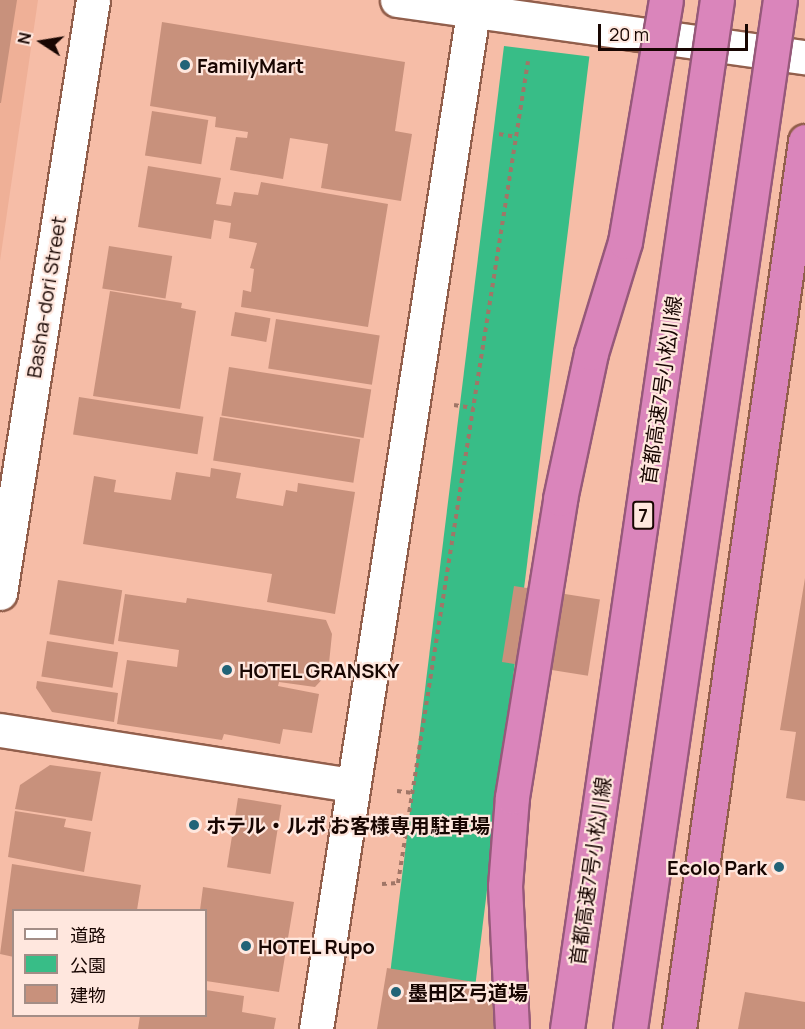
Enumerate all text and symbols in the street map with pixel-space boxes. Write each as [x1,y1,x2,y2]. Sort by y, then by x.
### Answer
north arrow [12,12,72,72]
scale bar [601,12,751,50]
text: 20 m [609,22,649,46]
text: N [12,30,36,46]
place label: FamilyMart [197,53,304,77]
marker: FamilyMart [178,58,192,72]
street label: Basha-dori Street [21,214,71,380]
street label: 首都高速7号小松川線 [636,294,686,486]
road number: 7 [631,500,655,530]
place label: HOTEL GRANSKY [239,658,400,682]
marker: HOTEL GRANSKY [220,663,234,677]
street label: 首都高速7号小松川線 [565,775,615,967]
place label: ホテル・ルポ お客様専用駐車場 [206,813,490,837]
marker: ホテル・ルポ お客様専用駐車場 [187,818,201,832]
place label: Ecolo Park [667,855,767,879]
marker: Ecolo Park [772,860,786,874]
legend [12,909,207,1017]
text: 道路 [70,923,106,947]
place label: HOTEL Rupo [258,934,376,958]
marker: HOTEL Rupo [239,939,253,953]
text: 公園 [70,953,106,977]
place label: 墨田区弓道場 [408,980,528,1004]
text: 建物 [70,983,106,1007]
marker: 墨田区弓道場 [389,985,403,999]

